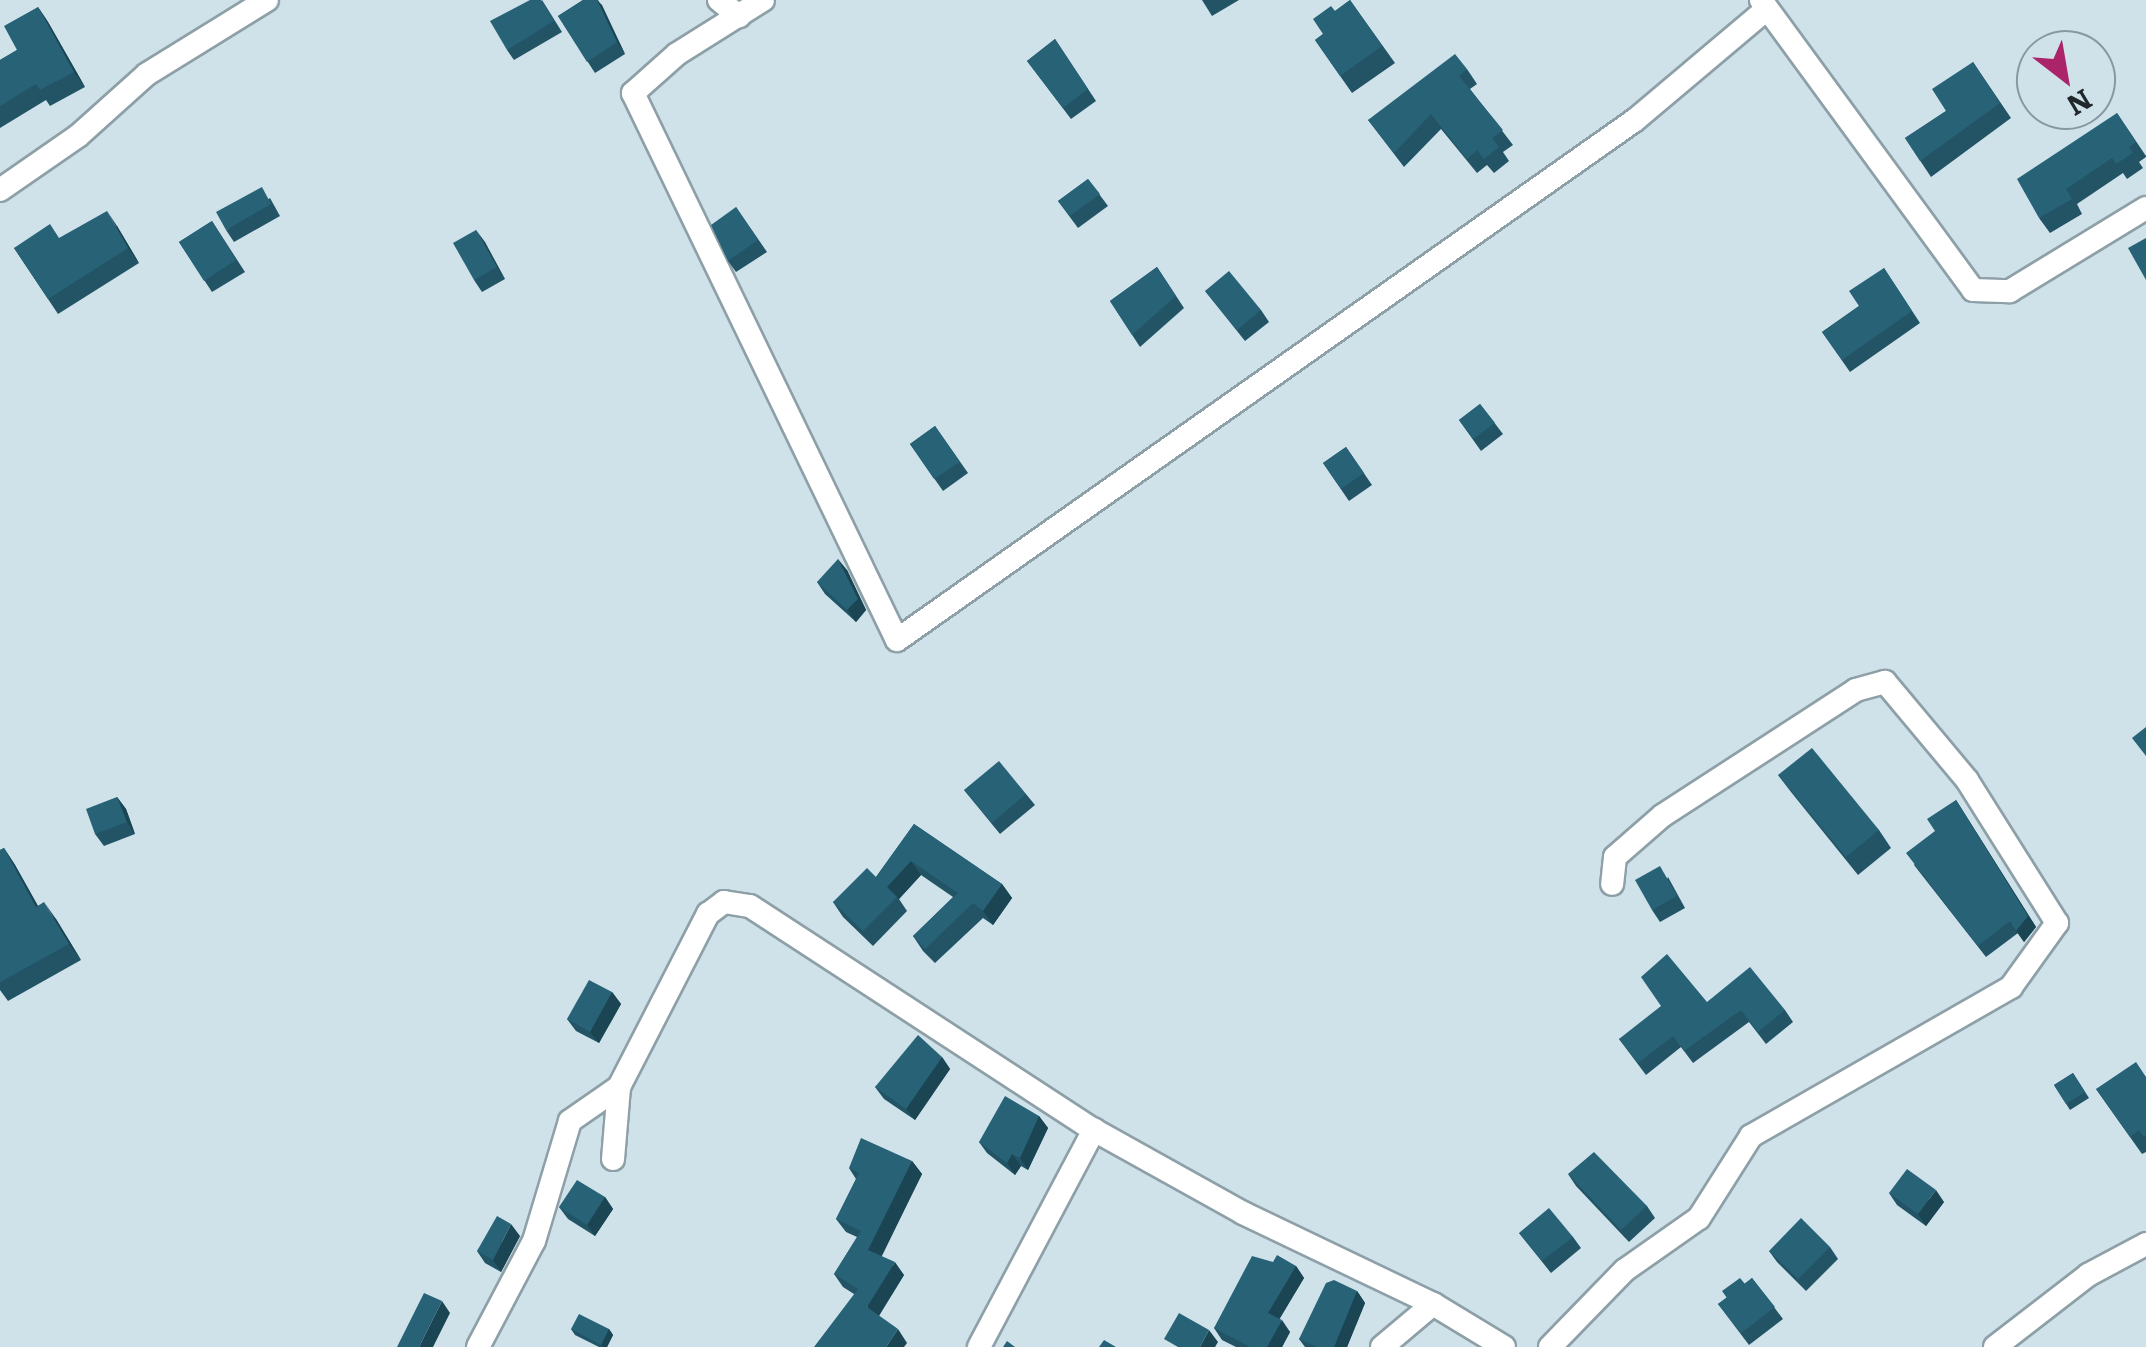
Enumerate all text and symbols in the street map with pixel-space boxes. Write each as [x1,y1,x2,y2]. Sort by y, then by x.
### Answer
north arrow [2016,30,2116,130]
text: N [2060,80,2101,128]

